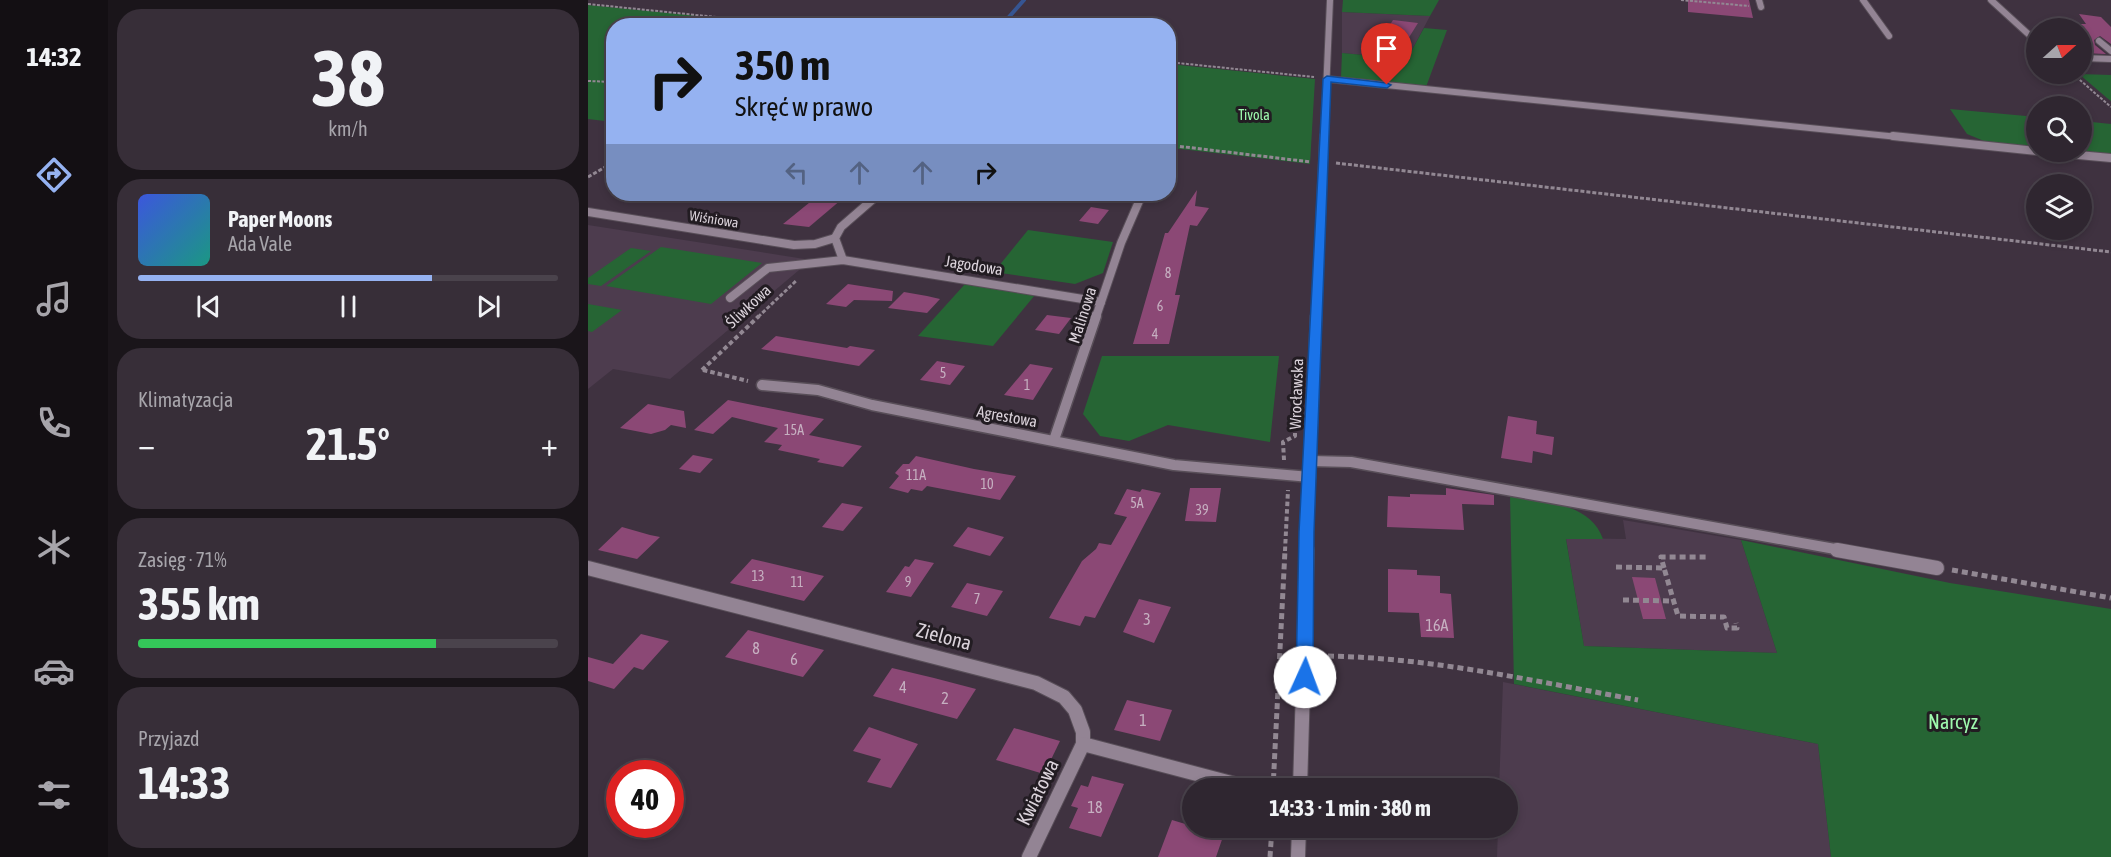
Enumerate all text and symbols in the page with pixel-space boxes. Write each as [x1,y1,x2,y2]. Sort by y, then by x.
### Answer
north arrow [2026,18,2092,84]
map controls [2026,18,2092,240]
pin [1361,23,1412,85]
icon: arrive [1370,32,1403,65]
text: 38 [311,33,385,123]
text: 14:32 [26,41,82,72]
text: 350 m [735,41,830,89]
icon: right [636,42,714,120]
text: Skręć w prawo [735,91,873,122]
button: search [2026,96,2092,162]
park label: Tivola [1238,107,1270,123]
text: km/h [328,117,368,140]
icon: directions [33,154,75,196]
icon: left [780,156,813,189]
icon: ahead [843,156,876,189]
icon: ahead [906,156,939,189]
icon: right [969,156,1002,189]
button: layers [2026,174,2092,240]
text: Paper Moons [228,206,332,232]
street label: Wiśniowa [688,207,740,231]
text: Ada Vale [228,232,292,255]
street label: Jagodowa [944,252,1004,279]
house number: 8 [1165,265,1172,281]
icon: music [33,278,75,320]
street label: Śliwkowa [721,280,774,331]
street label: Malinowa [1064,285,1100,345]
icon: previous [192,290,225,323]
icon: pause [332,290,365,323]
icon: next [472,290,505,323]
house number: 6 [1157,298,1164,314]
house number: 4 [1152,326,1159,342]
street label: Wrocławska [1286,358,1306,430]
house number: 5 [940,365,946,381]
house number: 1 [1024,377,1030,393]
text: Klimatyzacja [138,388,233,411]
icon: phone [33,402,75,444]
street label: Agrestowa [975,402,1039,431]
text: 21.5° [306,418,390,470]
house number: 15A [784,422,804,438]
text: − [138,425,155,463]
text: + [541,425,558,463]
house number: 11A [906,467,926,483]
house number: 10 [980,476,994,492]
house number: 5A [1130,495,1144,511]
house number: 39 [1195,502,1209,518]
icon: climate [33,526,75,568]
text: Zasięg · 71% [138,548,227,571]
house number: 13 [751,568,765,584]
house number: 11 [790,574,804,590]
house number: 9 [905,574,911,590]
text: 355 km [138,578,260,630]
house number: 7 [974,591,980,607]
house number: 3 [1143,610,1151,628]
house number: 16A [1426,616,1449,634]
street label: Zielona [914,618,974,654]
house number: 8 [752,639,760,657]
position arrow [1273,645,1337,709]
icon: car [33,650,75,692]
house number: 6 [790,650,798,668]
house number: 4 [899,678,907,696]
house number: 2 [941,689,949,707]
park label: Narcyz [1928,710,1978,733]
house number: 1 [1139,711,1147,729]
text: Przyjazd [138,727,200,750]
street label: Kwiatowa [1011,755,1063,829]
text: 14:33 [138,757,231,809]
speed limit sign: 40 [606,760,684,838]
icon: filters [33,774,75,816]
text: 14:33 · 1 min · 380 m [1269,795,1431,821]
house number: 18 [1087,798,1103,816]

